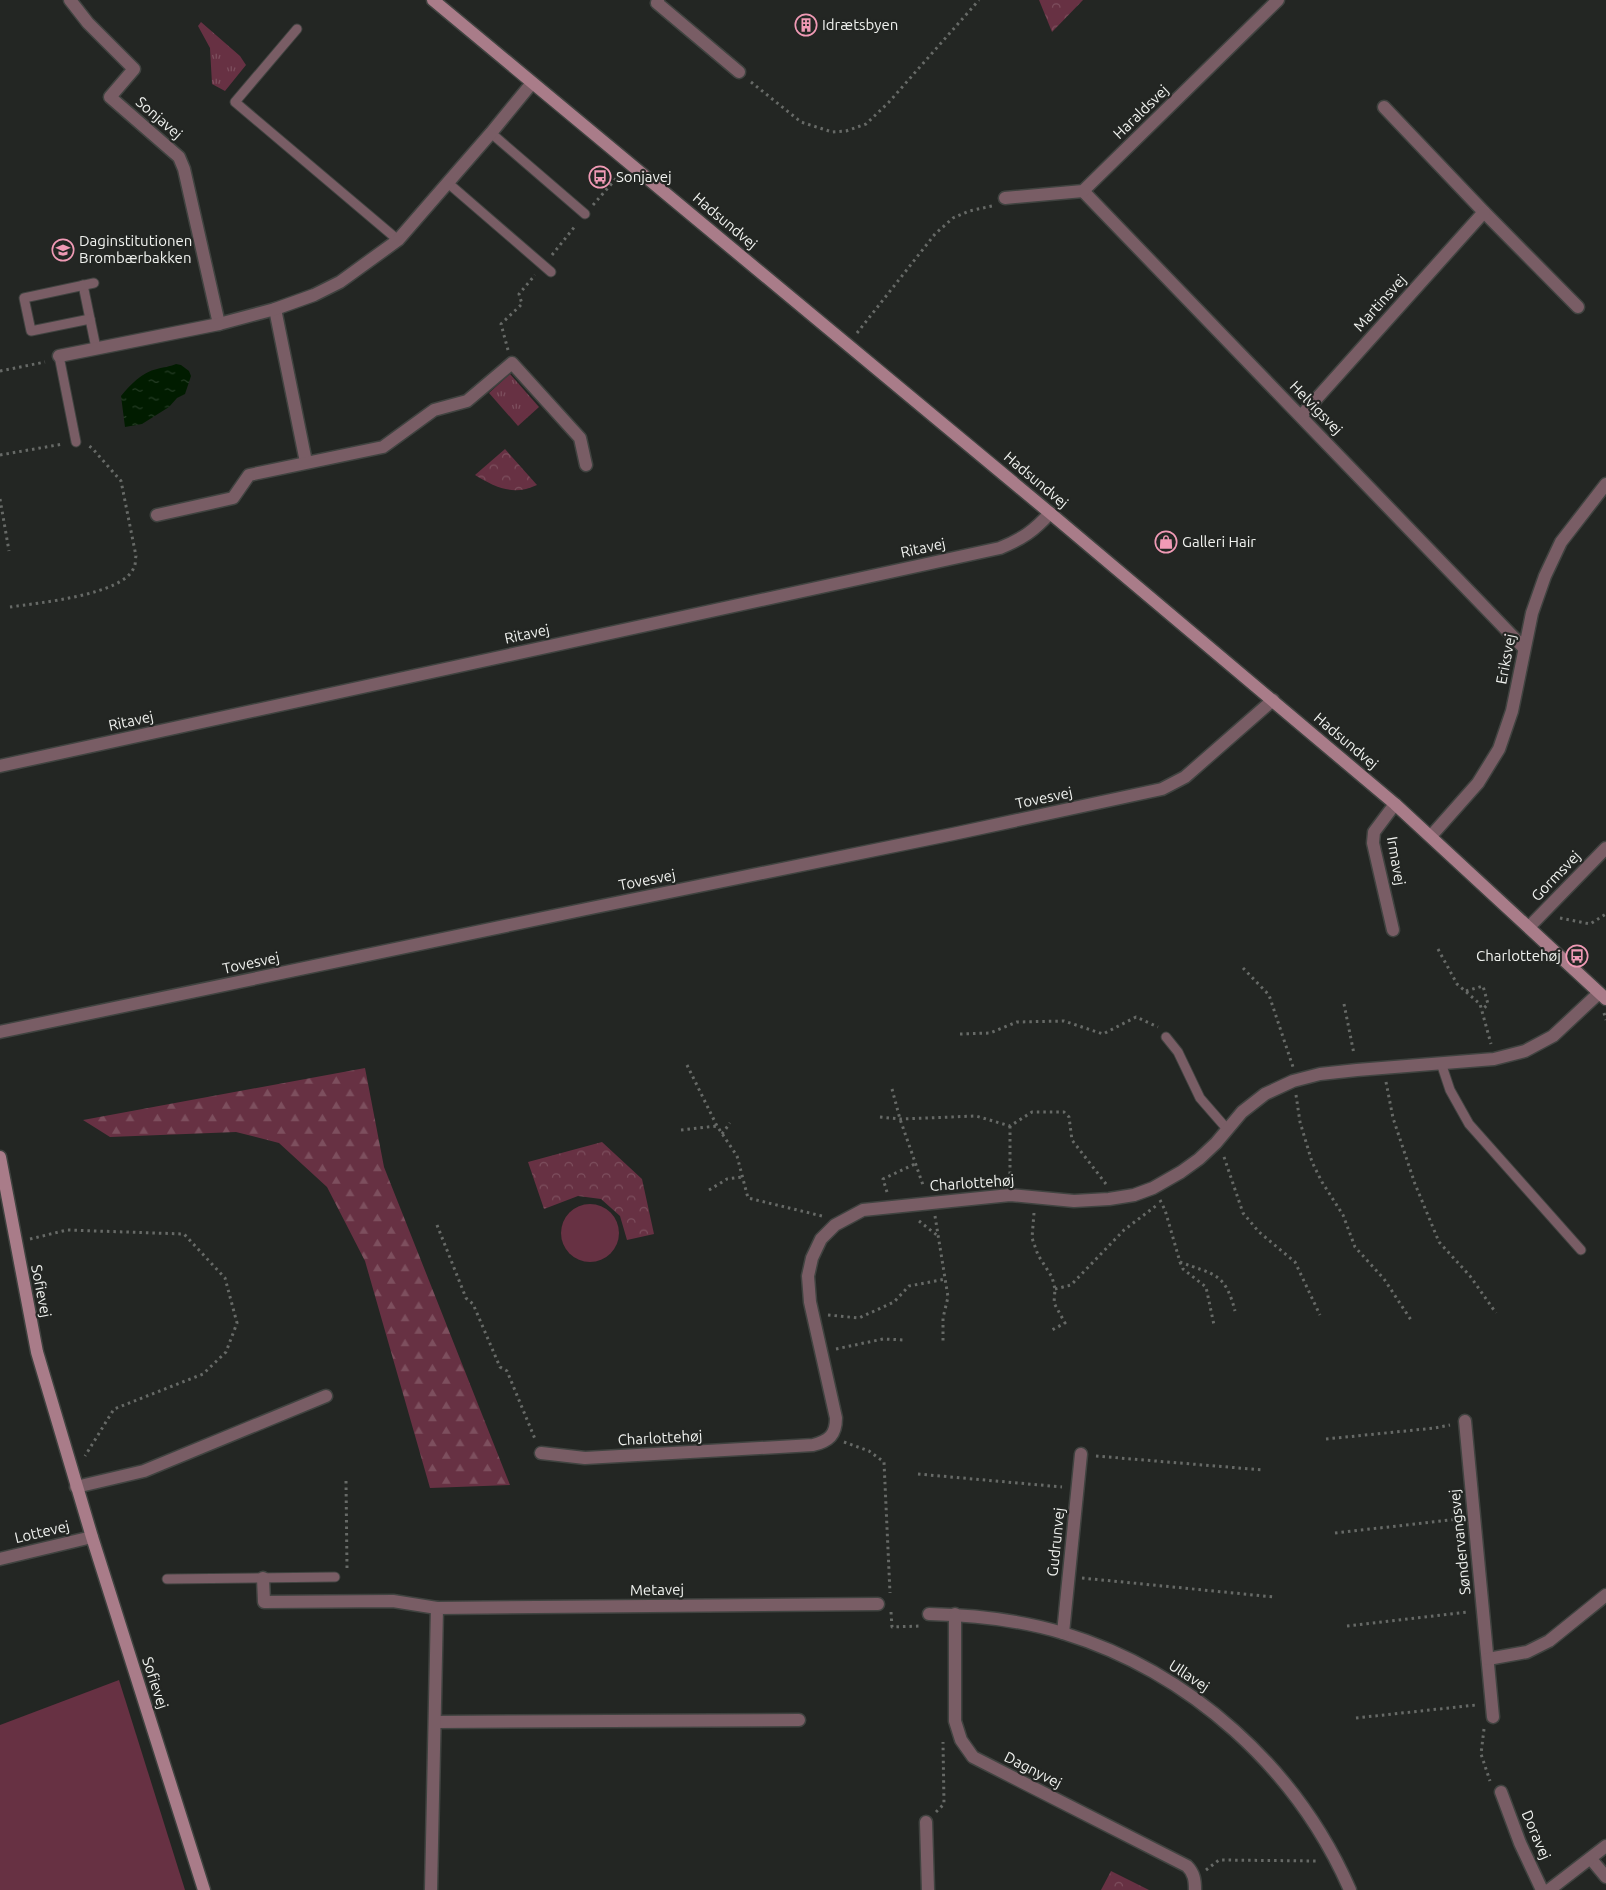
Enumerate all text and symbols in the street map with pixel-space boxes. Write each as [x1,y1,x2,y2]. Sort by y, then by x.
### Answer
building icon: Idrætsbyen [794,13,818,37]
place label: Idrætsbyen [822,16,898,33]
street label: Haraldsvej [1110,81,1172,142]
street label: Sonjavej [133,93,186,142]
bus stop icon: Sonjavej [588,165,612,189]
place label: Sonjavej [616,168,672,185]
street label: Hadsundvej [690,189,761,252]
place label: Daginstitutionen Brombærbakken [79,232,192,266]
school or university icon: Daginstitutionen Brombærbakken [51,238,75,262]
street label: Martinsvej [1350,271,1409,334]
street label: Helvigsvej [1287,377,1346,438]
street label: Hadsundvej [1001,448,1072,511]
shop icon: Galleri Hair [1154,530,1178,554]
place label: Galleri Hair [1182,533,1256,550]
street label: Ritavej [899,534,947,561]
street label: Ritavej [503,620,551,647]
street label: Eriksvej [1492,632,1519,686]
street label: Ritavej [107,707,155,734]
street label: Hadsundvej [1311,709,1382,772]
street label: Tovesvej [1014,783,1074,812]
street label: Irmavej [1384,835,1409,887]
street label: Gormsvej [1528,847,1584,904]
street label: Tovesvej [617,866,677,893]
bus stop icon: Charlottehøj [1565,944,1589,968]
place label: Charlottehøj [1476,947,1561,964]
street label: Tovesvej [221,948,281,977]
street label: Charlottehøj [929,1171,1015,1194]
street label: Sofievej [28,1263,55,1319]
street label: Charlottehøj [617,1427,703,1448]
street label: Søndervangsvej [1445,1488,1474,1596]
street label: Gudrunvej [1043,1507,1068,1577]
street label: Lottevej [13,1517,71,1546]
street label: Metavej [630,1581,684,1598]
street label: Sofievej [139,1655,172,1711]
street label: Ullavej [1166,1656,1213,1695]
street label: Dagnyvej [1002,1748,1065,1791]
street label: Doravej [1518,1808,1554,1862]

